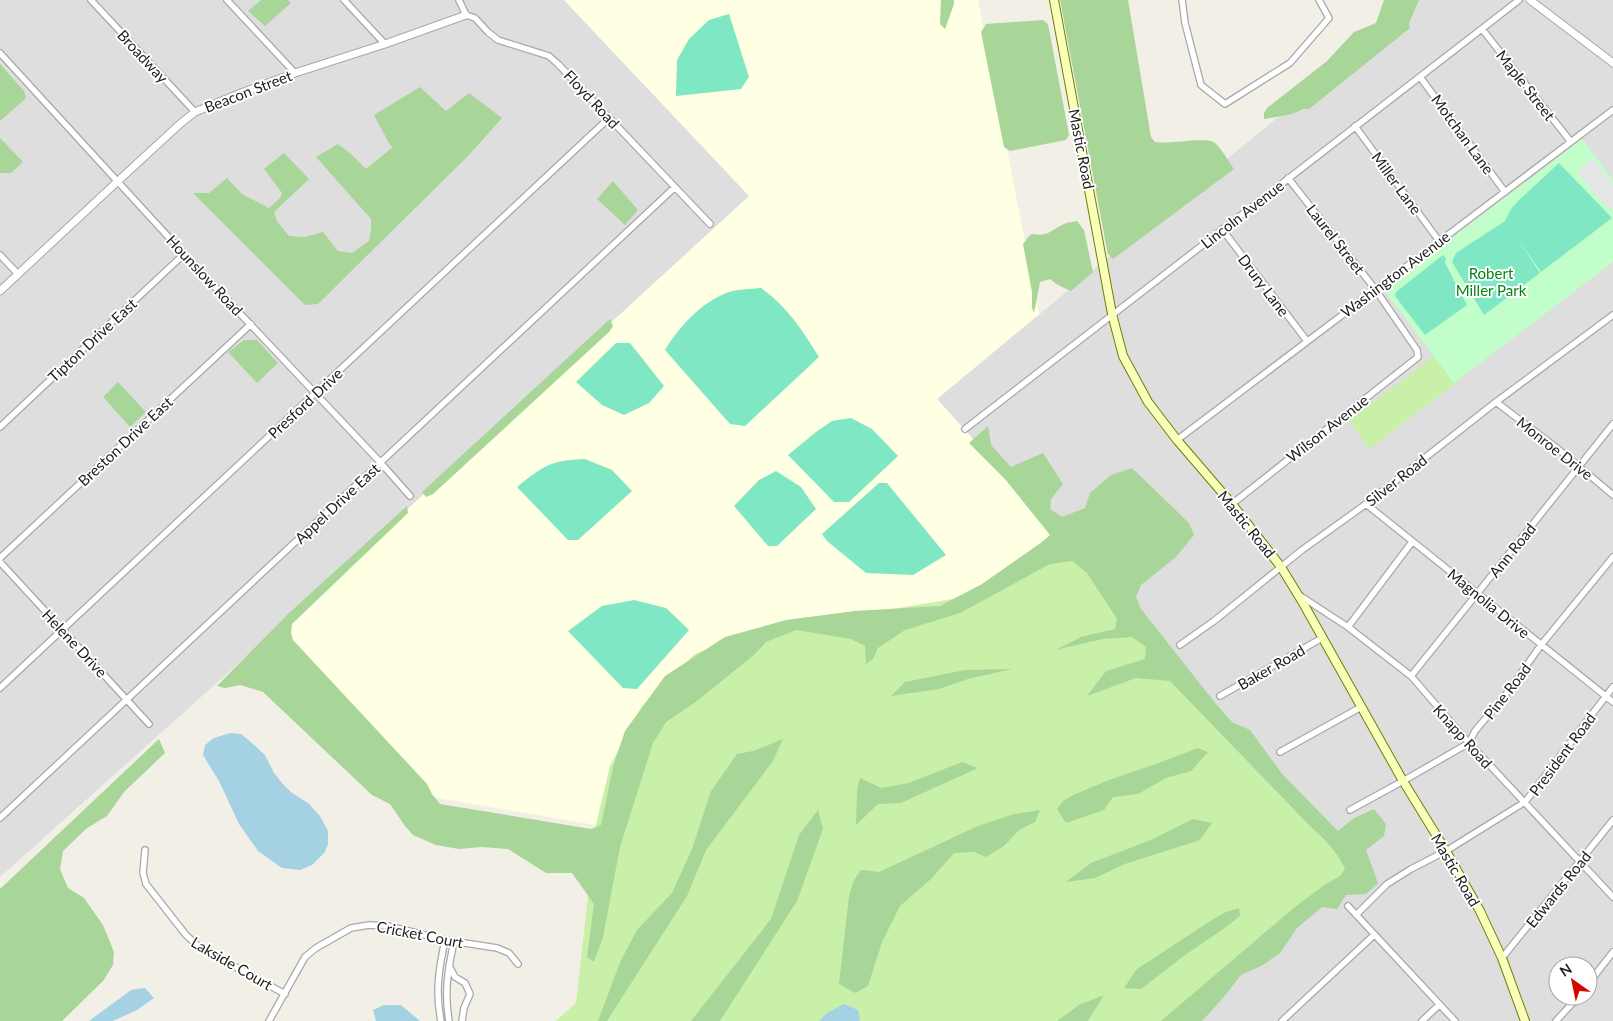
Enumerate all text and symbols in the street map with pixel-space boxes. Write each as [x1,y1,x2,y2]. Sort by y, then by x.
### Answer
street label: Broadway [114,26,172,86]
street label: Maple Street [1493,46,1559,124]
street label: Beacon Street [202,66,295,116]
street label: Floyd Road [560,66,624,132]
street label: Motchan Lane [1428,91,1498,177]
street label: Mastic Road [1065,107,1099,191]
street label: Miller Lane [1368,148,1426,218]
street label: Lincoln Avenue [1197,176,1287,252]
street label: Laurel Street [1303,201,1369,278]
street label: Washington Avenue [1337,227,1453,321]
street label: Hounslow Road [163,231,247,319]
street label: Drury Lane [1235,250,1293,320]
park label: Robert Miller Park [1456,264,1527,299]
street label: Tipton Drive East [44,294,140,386]
street label: Presford Drive [264,364,346,442]
street label: Wilson Avenue [1282,390,1372,466]
street label: Breston Drive East [74,392,176,489]
street label: Monroe Drive [1513,413,1597,483]
street label: Silver Road [1362,450,1430,510]
street label: Appel Drive East [291,459,384,547]
street label: Mastic Road [1214,487,1280,561]
street label: Ann Road [1485,519,1539,581]
street label: Magnolia Drive [1444,565,1534,642]
street label: Helene Drive [39,605,111,681]
street label: Baker Road [1234,641,1308,693]
street label: Pine Road [1480,659,1534,723]
street label: Knapp Road [1430,700,1496,772]
street label: President Road [1525,709,1599,799]
street label: Mastic Road [1428,830,1484,910]
street label: Edwards Road [1522,847,1594,931]
street label: Cricket Court [375,917,466,951]
street label: Lakside Court [188,933,276,994]
north arrow [1548,956,1598,1006]
text: N [1556,960,1575,980]

